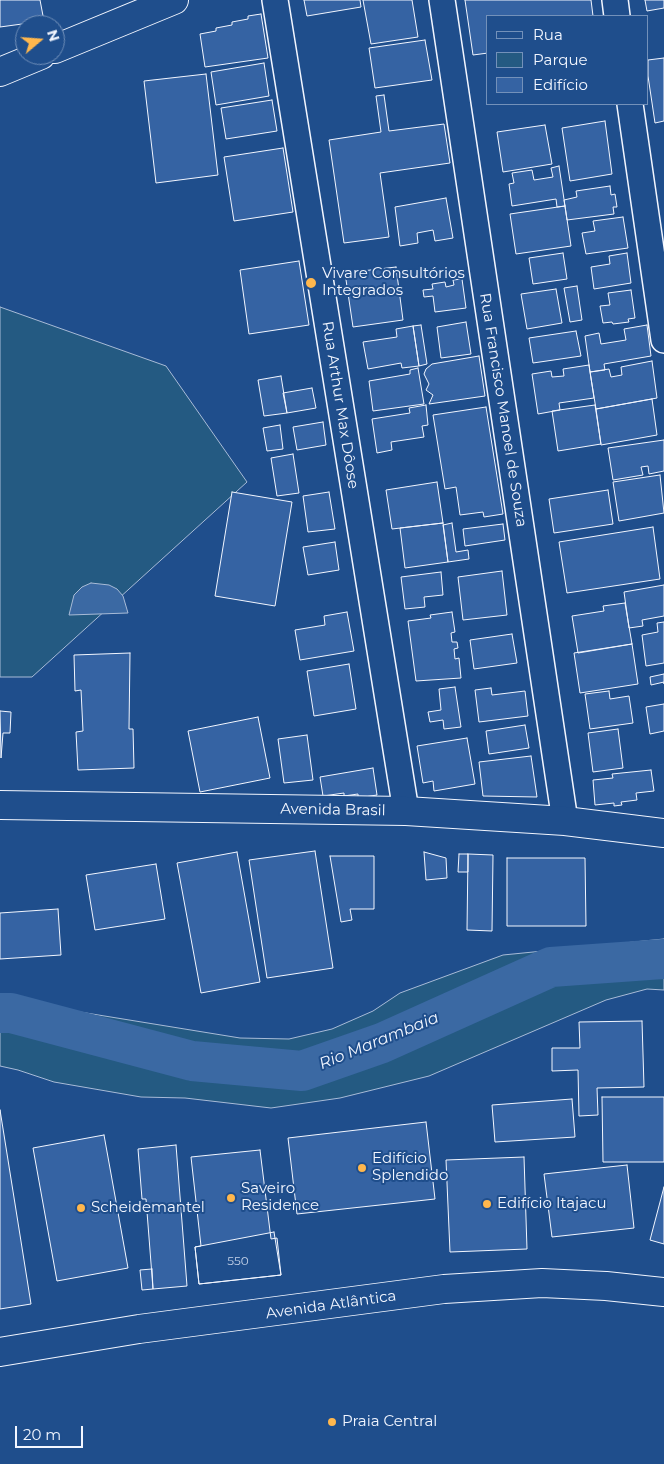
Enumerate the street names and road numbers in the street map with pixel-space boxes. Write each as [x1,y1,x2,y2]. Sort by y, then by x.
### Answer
street label: Rua Francisco Manoel de Souza [476,292,530,528]
street label: Rua Arthur Max Dôose [318,320,362,490]
street label: Avenida Brasil [280,800,386,820]
street label: Avenida Atlântica [265,1287,397,1323]

